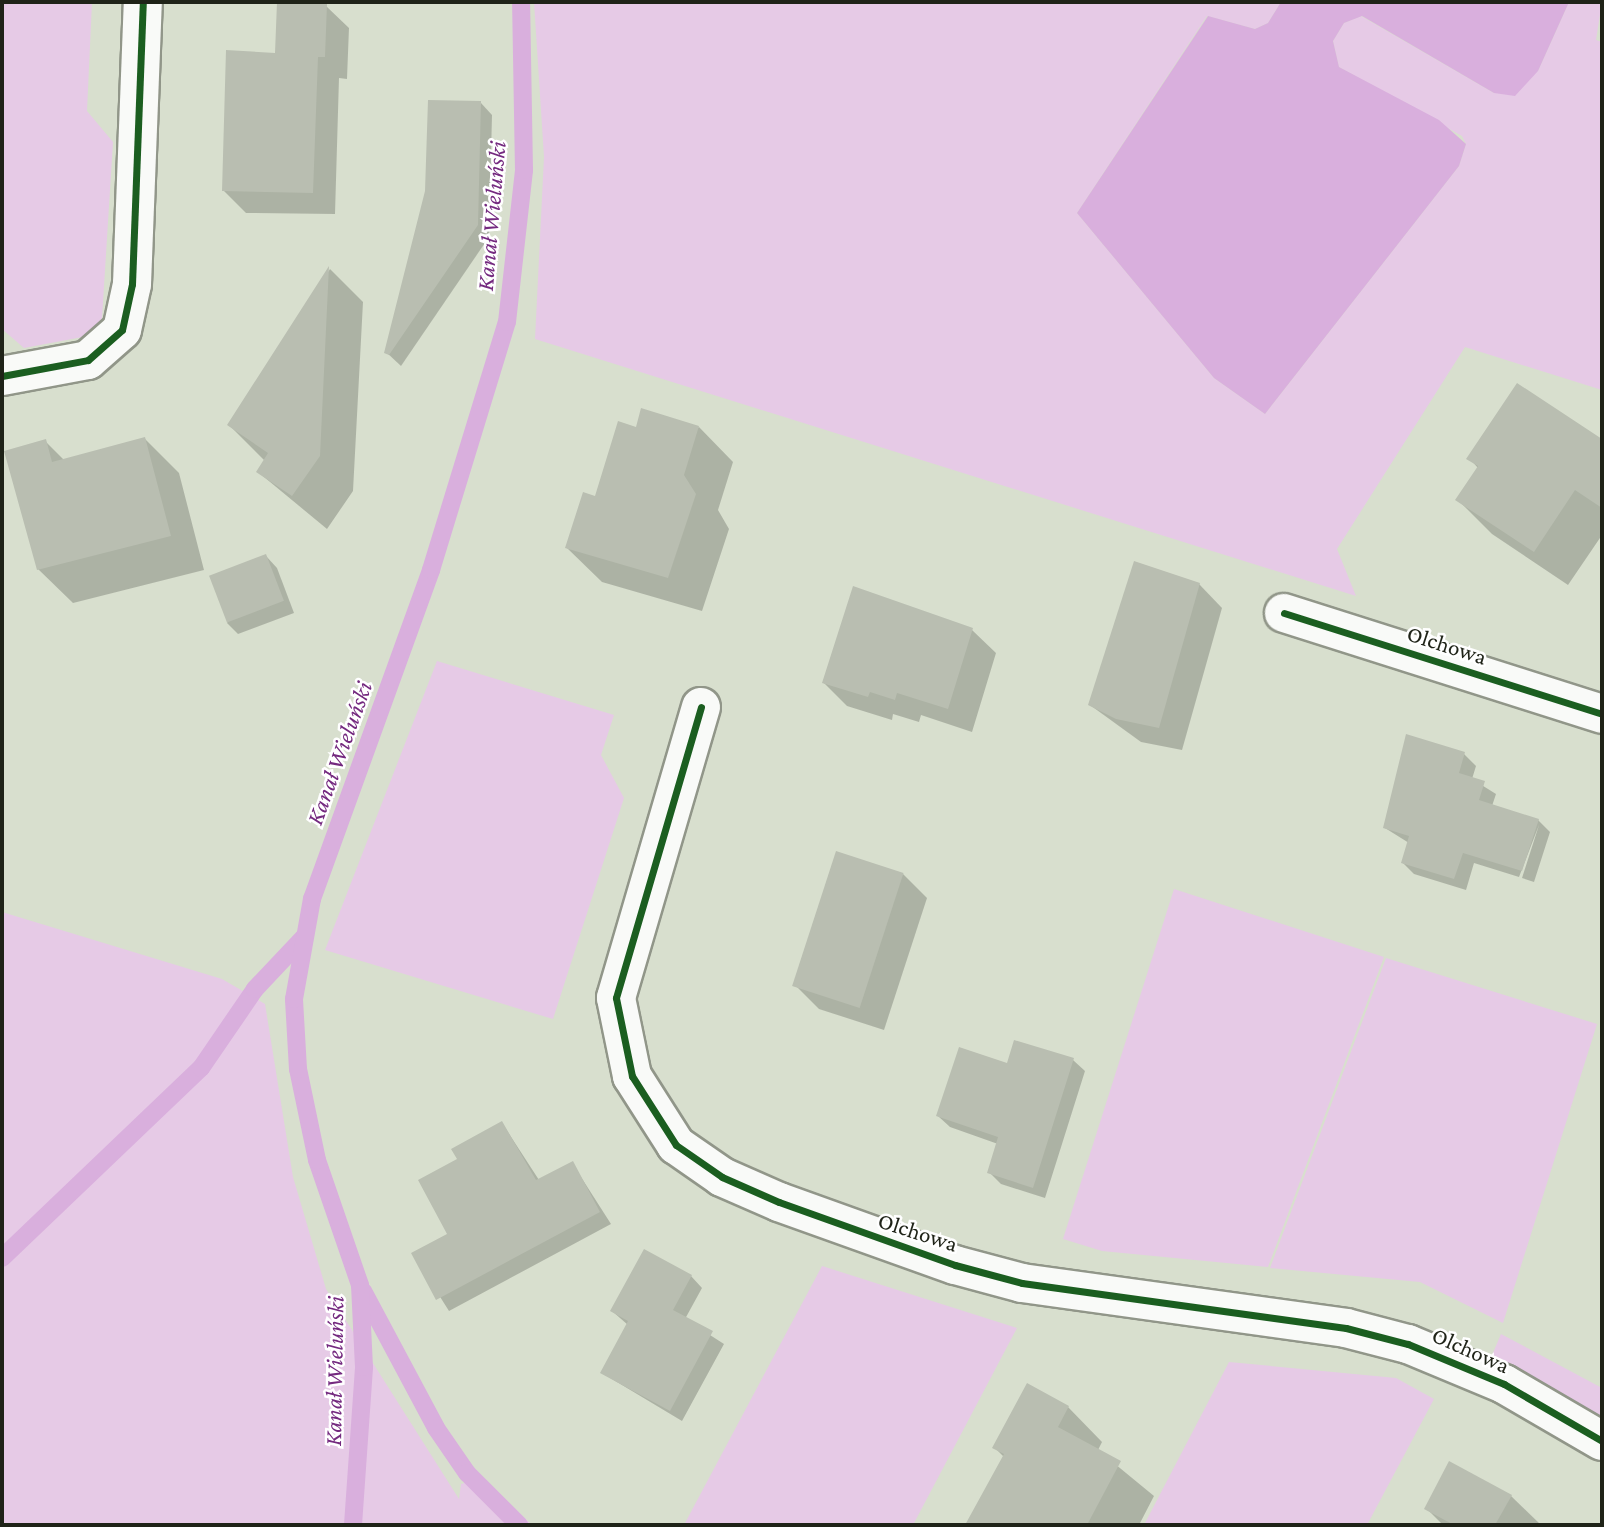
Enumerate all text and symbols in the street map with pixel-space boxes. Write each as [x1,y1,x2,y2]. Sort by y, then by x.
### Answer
water label: Kanał Wieluński [470,140,512,292]
street label: Olchowa [1404,619,1490,671]
water label: Kanał Wieluński [300,677,378,829]
street label: Olchowa [875,1206,961,1258]
water label: Kanał Wieluński [318,1296,350,1446]
street label: Olchowa [1428,1321,1514,1379]

